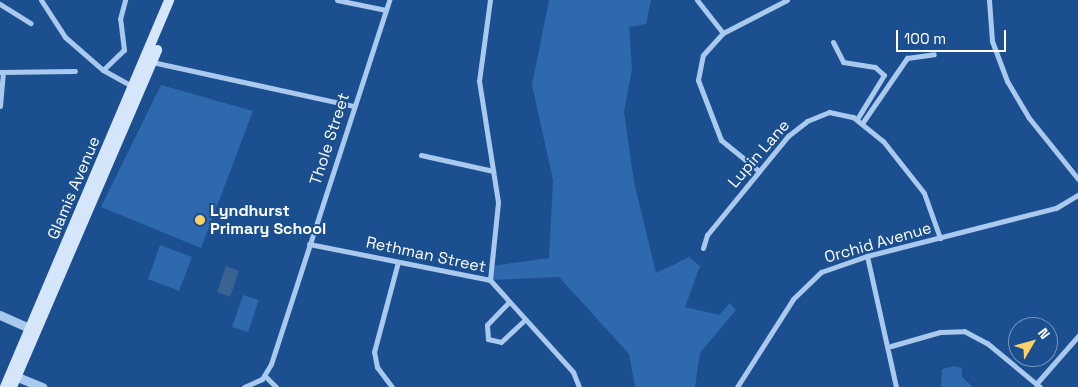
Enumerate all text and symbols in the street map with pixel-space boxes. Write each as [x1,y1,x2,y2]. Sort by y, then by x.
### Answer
scale bar [898,20,1008,52]
text: 100 m [904,29,946,48]
street label: Thole Street [306,91,354,187]
street label: Lupin Lane [724,116,794,192]
street label: Glamis Avenue [44,133,104,243]
place label: Lyndhurst Primary School [210,201,326,239]
marker: Lyndhurst Primary School [194,214,206,226]
street label: Orchid Avenue [822,219,934,267]
street label: Rethman Street [364,233,488,277]
north arrow [1008,317,1058,367]
text: N [1034,324,1054,343]

